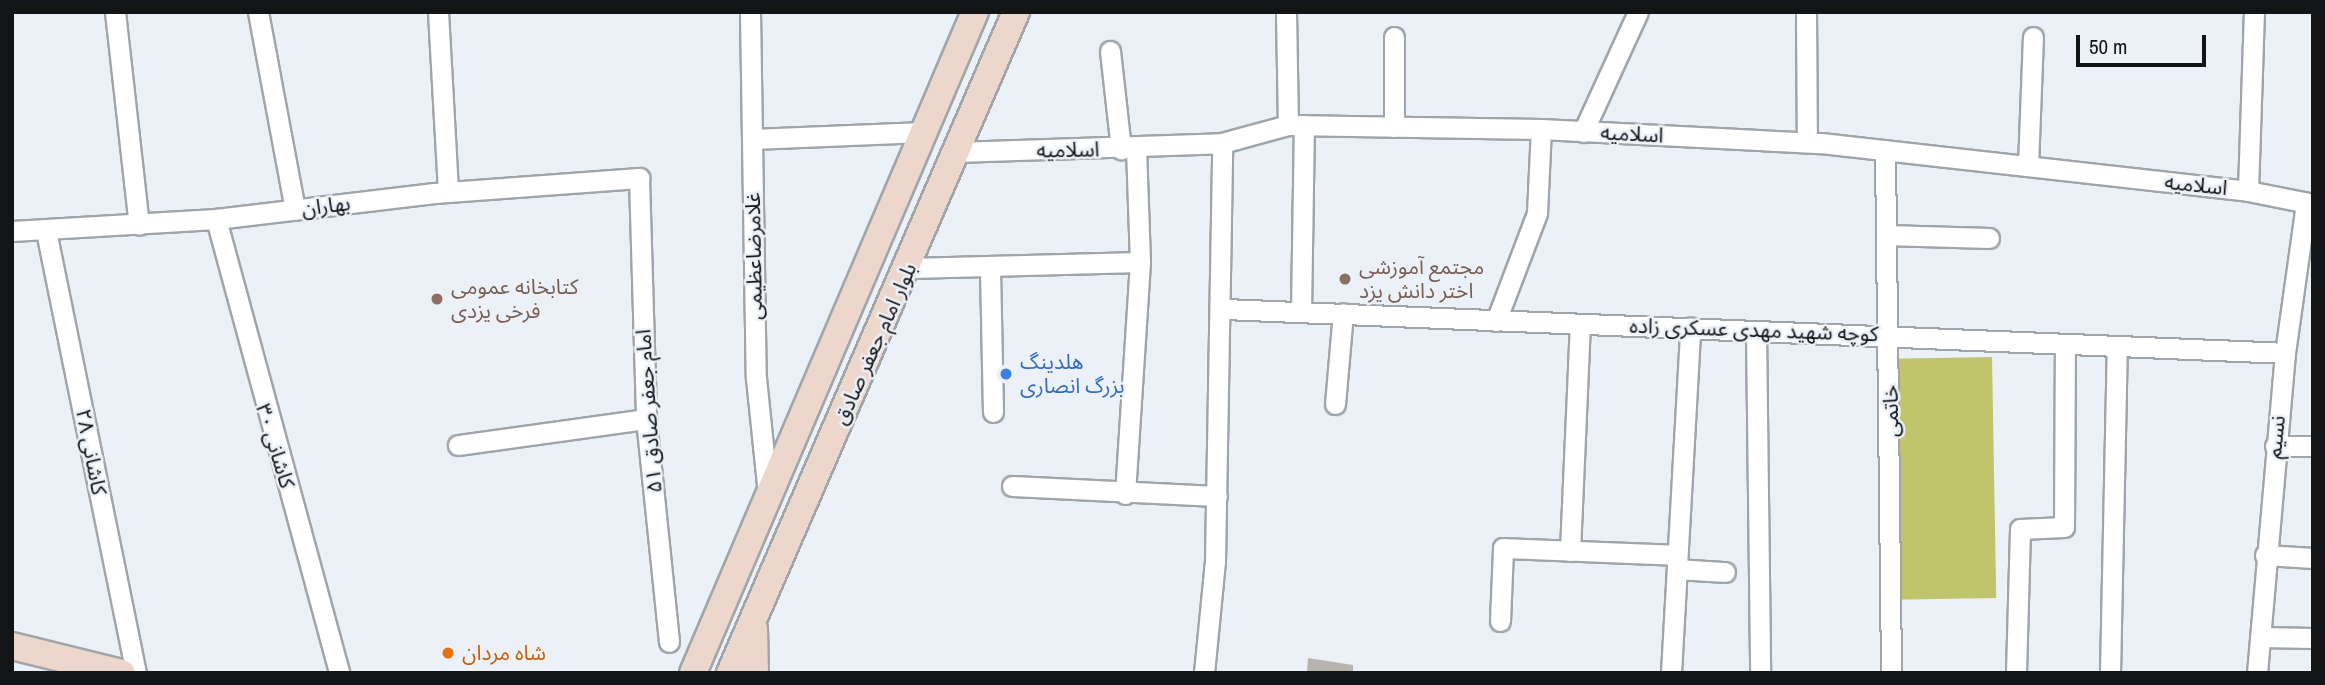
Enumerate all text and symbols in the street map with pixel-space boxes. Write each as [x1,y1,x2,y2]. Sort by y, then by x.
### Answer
scale bar [2080,21,2210,65]
text: 50 m [2089,32,2127,61]
street label: اسلامیه [1600,120,1664,148]
street label: اسلامیه [1036,137,1100,163]
street label: اسلامیه [2163,169,2229,201]
street label: بهاران [300,191,352,221]
street label: غلامرضاعظیمی [740,192,768,320]
place label: مجتمع آموزشی اختر دانش یزد [1359,254,1484,304]
street label: بلوار امام جعفر صادق [828,259,922,429]
marker: مجتمع آموزشی اختر دانش یزد [1337,271,1353,287]
place label: کتابخانه عمومی فرخی یزدی [451,274,578,324]
marker: کتابخانه عمومی فرخی یزدی [429,291,445,307]
street label: کوچه شهید مهدی عسکری زاده [1629,313,1879,347]
street label: امام جعفر صادق ۵۱ [631,328,667,494]
place label: هلدینگ بزرگ انصاری [1020,349,1124,399]
marker: هلدینگ بزرگ انصاری [998,366,1014,382]
street label: خاتمی [1878,385,1904,437]
street label: کاشانی ۳۰ [250,401,300,491]
street label: کاشانی ۲۸ [70,407,112,497]
street label: نسیم [2261,414,2291,460]
place label: شاه مردان [462,640,546,666]
marker: شاه مردان [440,645,456,661]

